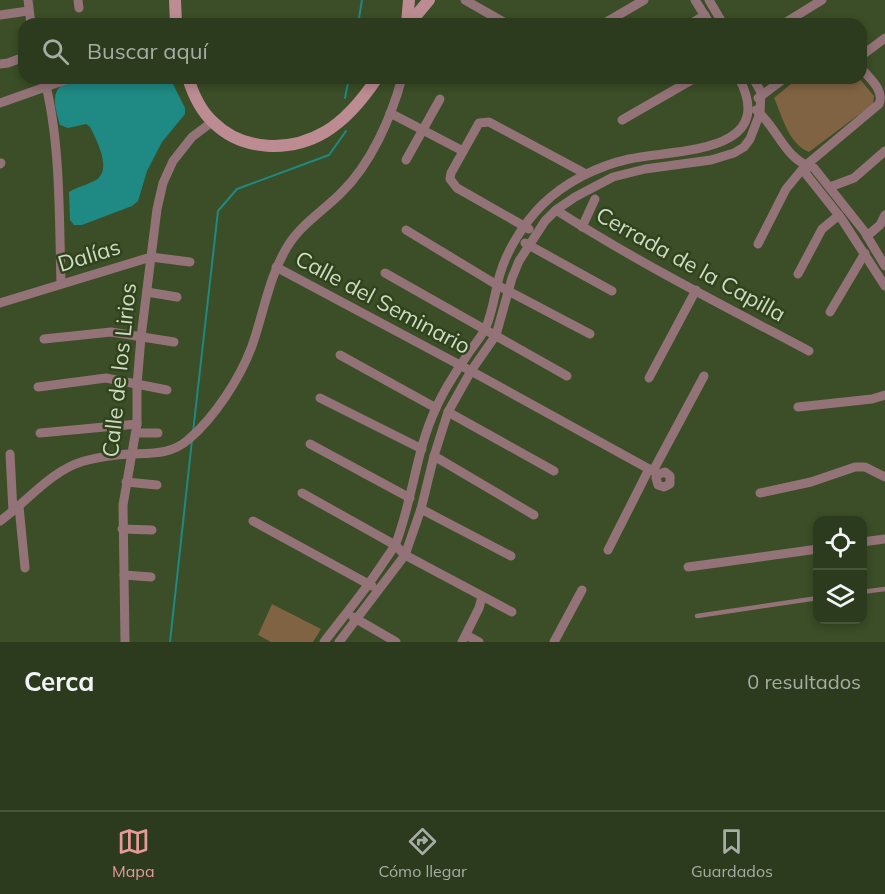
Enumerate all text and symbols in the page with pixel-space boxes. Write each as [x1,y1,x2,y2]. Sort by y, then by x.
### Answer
search box [18,18,867,84]
icon: search [39,35,72,68]
text: Buscar aquí [87,37,208,65]
street label: Cerrada de la Capilla [591,200,791,328]
street label: Dalías [54,232,124,278]
street label: Calle del Seminario [291,244,475,360]
street label: Calle de los Lirios [96,281,142,459]
map controls [813,516,867,624]
button: locate [813,516,867,570]
button: layers [813,570,867,624]
text: Cerca [24,665,94,698]
text: 0 resultados [747,669,861,694]
tab: Mapa [112,825,155,881]
tab: Cómo llegar [379,825,467,881]
tab: Guardados [691,825,773,881]

